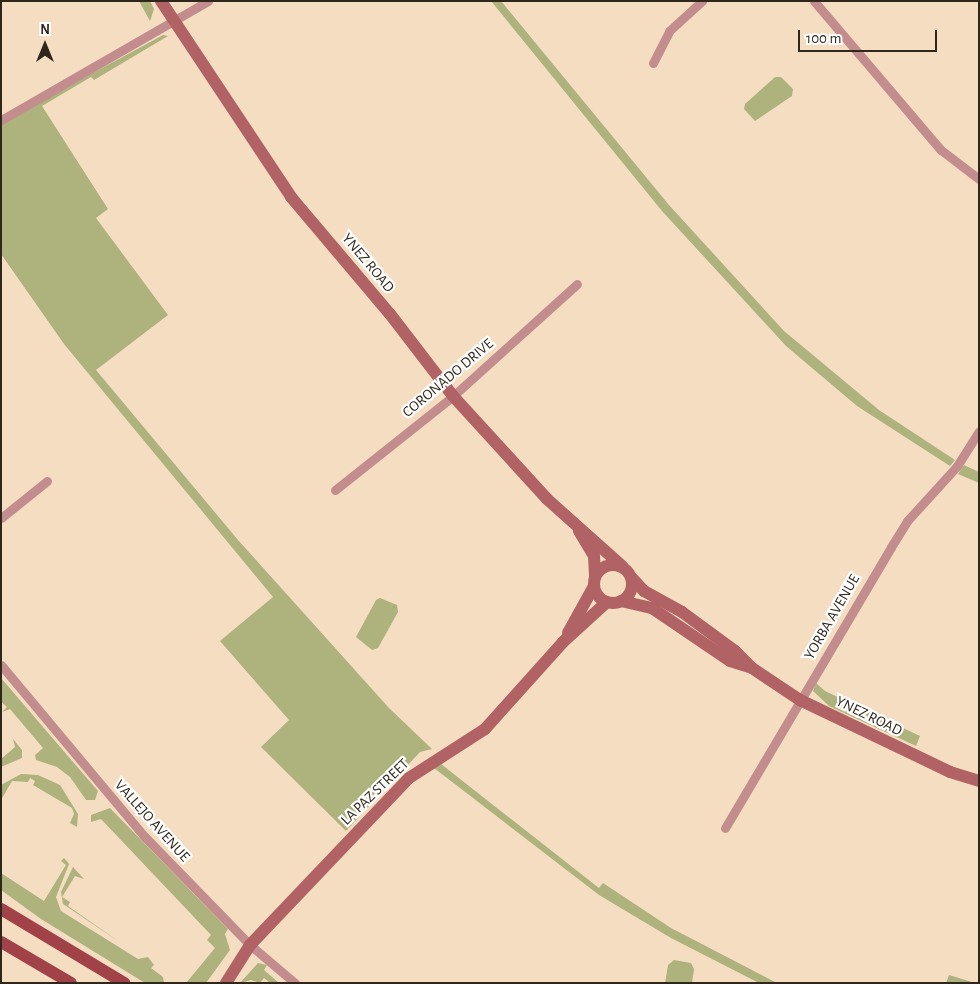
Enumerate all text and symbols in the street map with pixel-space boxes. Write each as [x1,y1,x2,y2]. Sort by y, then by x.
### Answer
north arrow [20,20,70,70]
scale bar [800,20,939,52]
text: N [40,23,50,37]
text: 100 m [806,31,841,46]
street label: YNEZ ROAD [338,230,398,296]
street label: CORONADO DRIVE [399,335,497,421]
street label: YORBA AVENUE [800,571,864,663]
street label: YNEZ ROAD [833,692,905,740]
street label: LA PAZ STREET [337,755,413,829]
street label: VALLEJO AVENUE [111,776,193,866]

